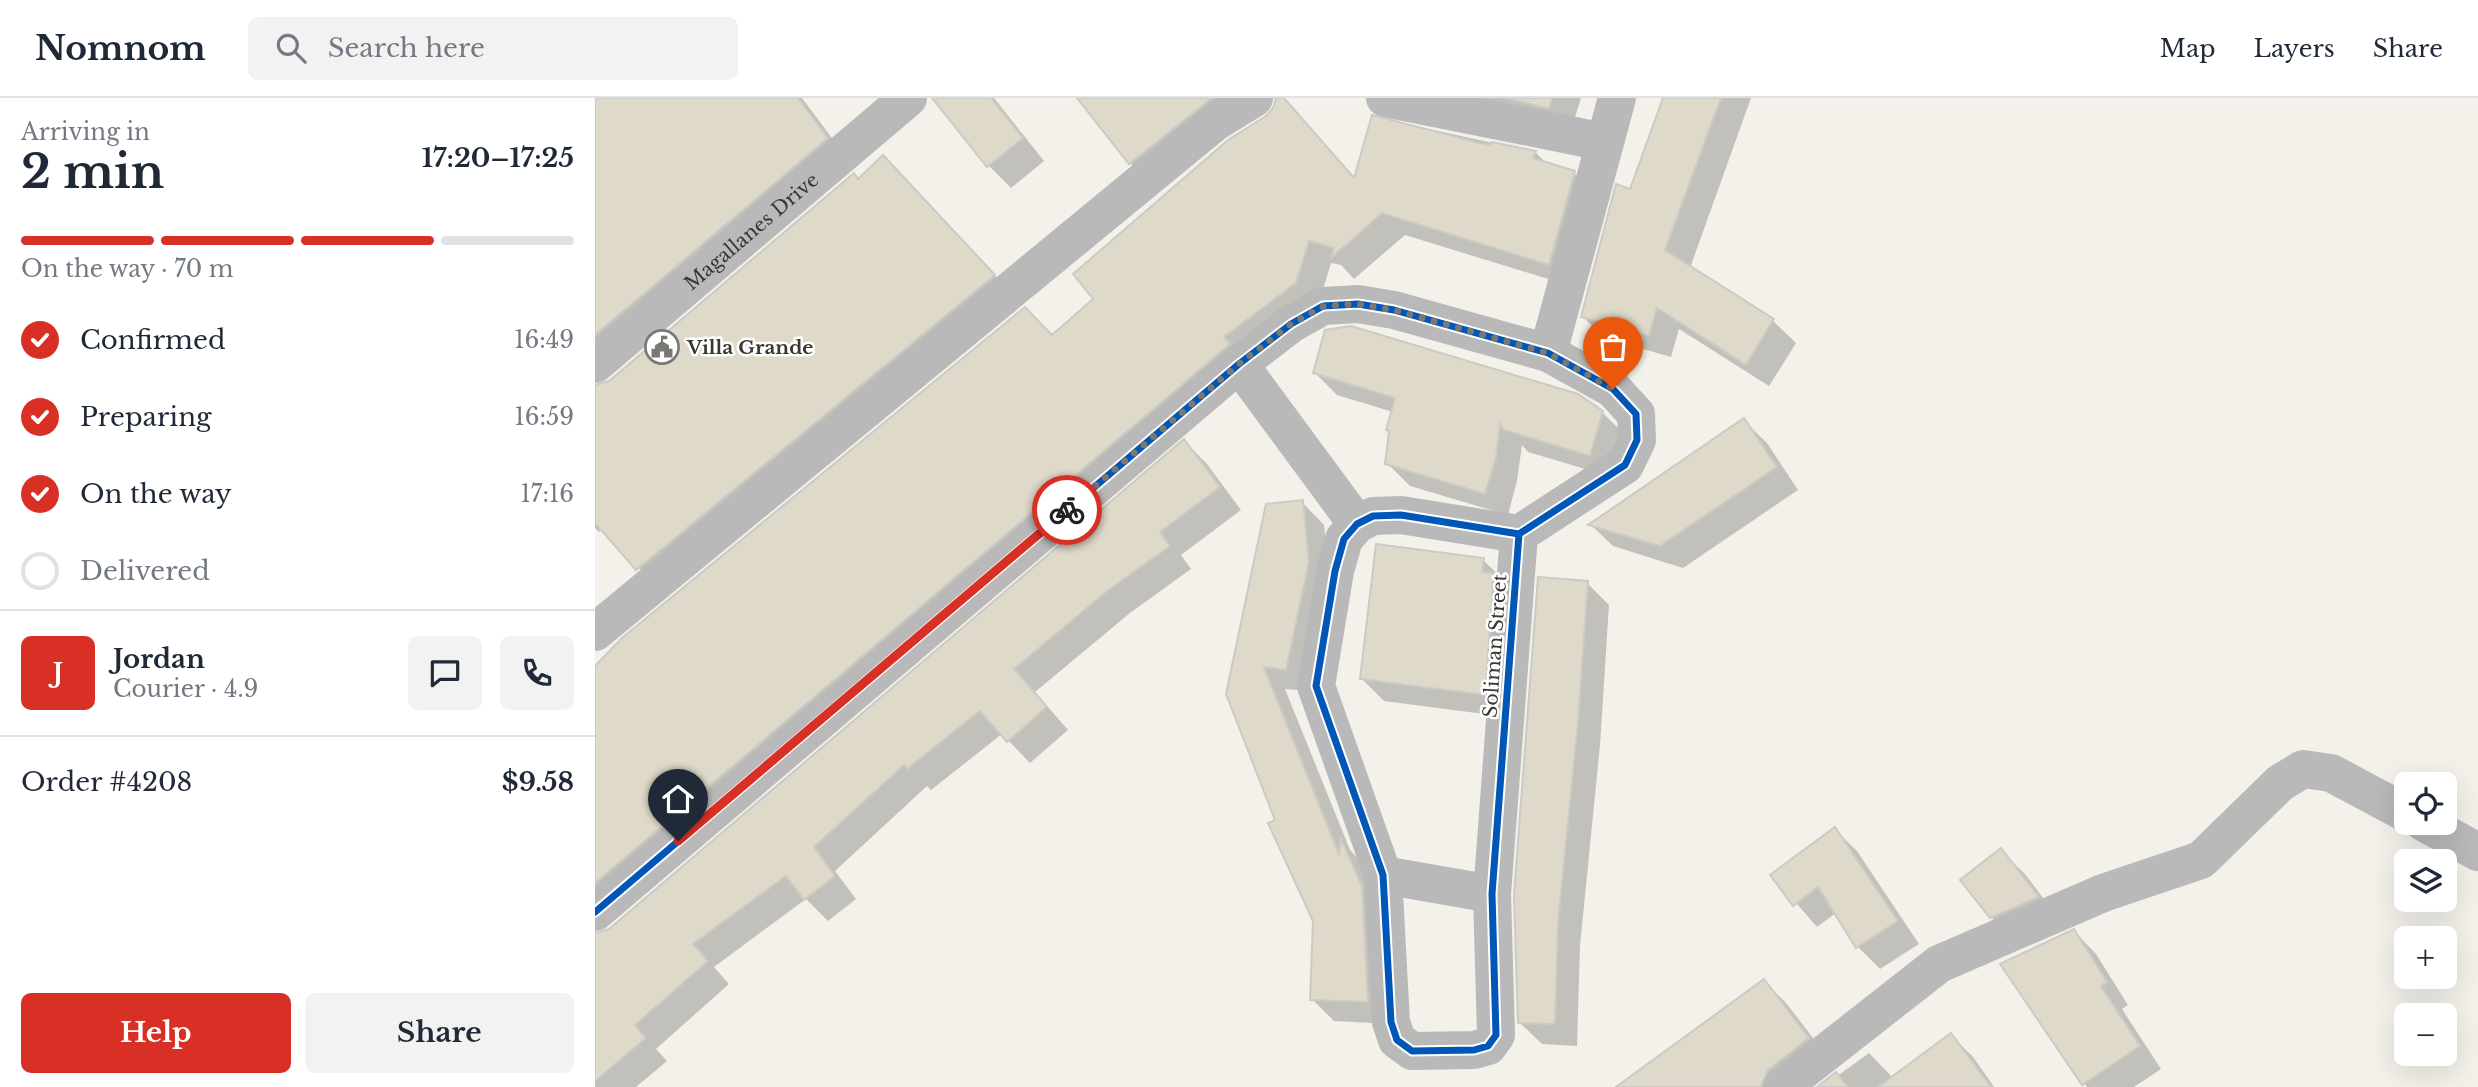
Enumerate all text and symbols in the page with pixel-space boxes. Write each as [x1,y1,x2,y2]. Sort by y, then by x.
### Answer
search box [248,17,738,80]
text: Nomnom [35,28,206,69]
icon: search [272,29,310,67]
text: Search here [328,32,485,64]
text: Map [2160,34,2216,63]
text: Layers [2254,34,2335,63]
text: Share [2373,34,2443,63]
text: Arriving in [21,118,150,146]
text: 17:20–17:25 [422,142,574,174]
text: 2 min [21,143,164,200]
street label: Magallanes Drive [680,168,823,295]
text: On the way · 70 m [21,255,234,283]
pin [1583,317,1643,389]
icon: check [21,321,59,359]
text: Confirmed [80,324,225,356]
text: 16:49 [514,326,574,354]
public building icon: Villa Grande [643,328,681,366]
icon: bag [1594,328,1632,366]
place label: Villa Grande [686,336,813,359]
icon: check [21,398,59,436]
text: Preparing [80,401,212,433]
text: 16:59 [515,403,574,431]
icon: check [21,475,59,513]
courier [1032,475,1102,545]
text: On the way [80,478,232,510]
text: 17:16 [521,480,574,508]
icon: bike [1048,491,1086,529]
text: Delivered [80,555,210,587]
street label: Soliman Street [1479,573,1512,719]
button: chat [408,636,482,710]
button: phone [500,636,574,710]
text: Jordan [113,643,205,675]
text: J [53,657,63,689]
text: Courier · 4.9 [113,675,258,703]
text: Order #4208 [21,766,192,798]
text: $9.58 [502,766,574,798]
pin [648,769,708,841]
map controls [2394,772,2457,1066]
button: locate [2394,772,2457,835]
icon: home [659,780,697,818]
button: layers [2394,849,2457,912]
button: + [2394,926,2457,989]
button: Help [21,993,291,1073]
button: Share [305,993,574,1073]
button: − [2394,1003,2457,1066]

